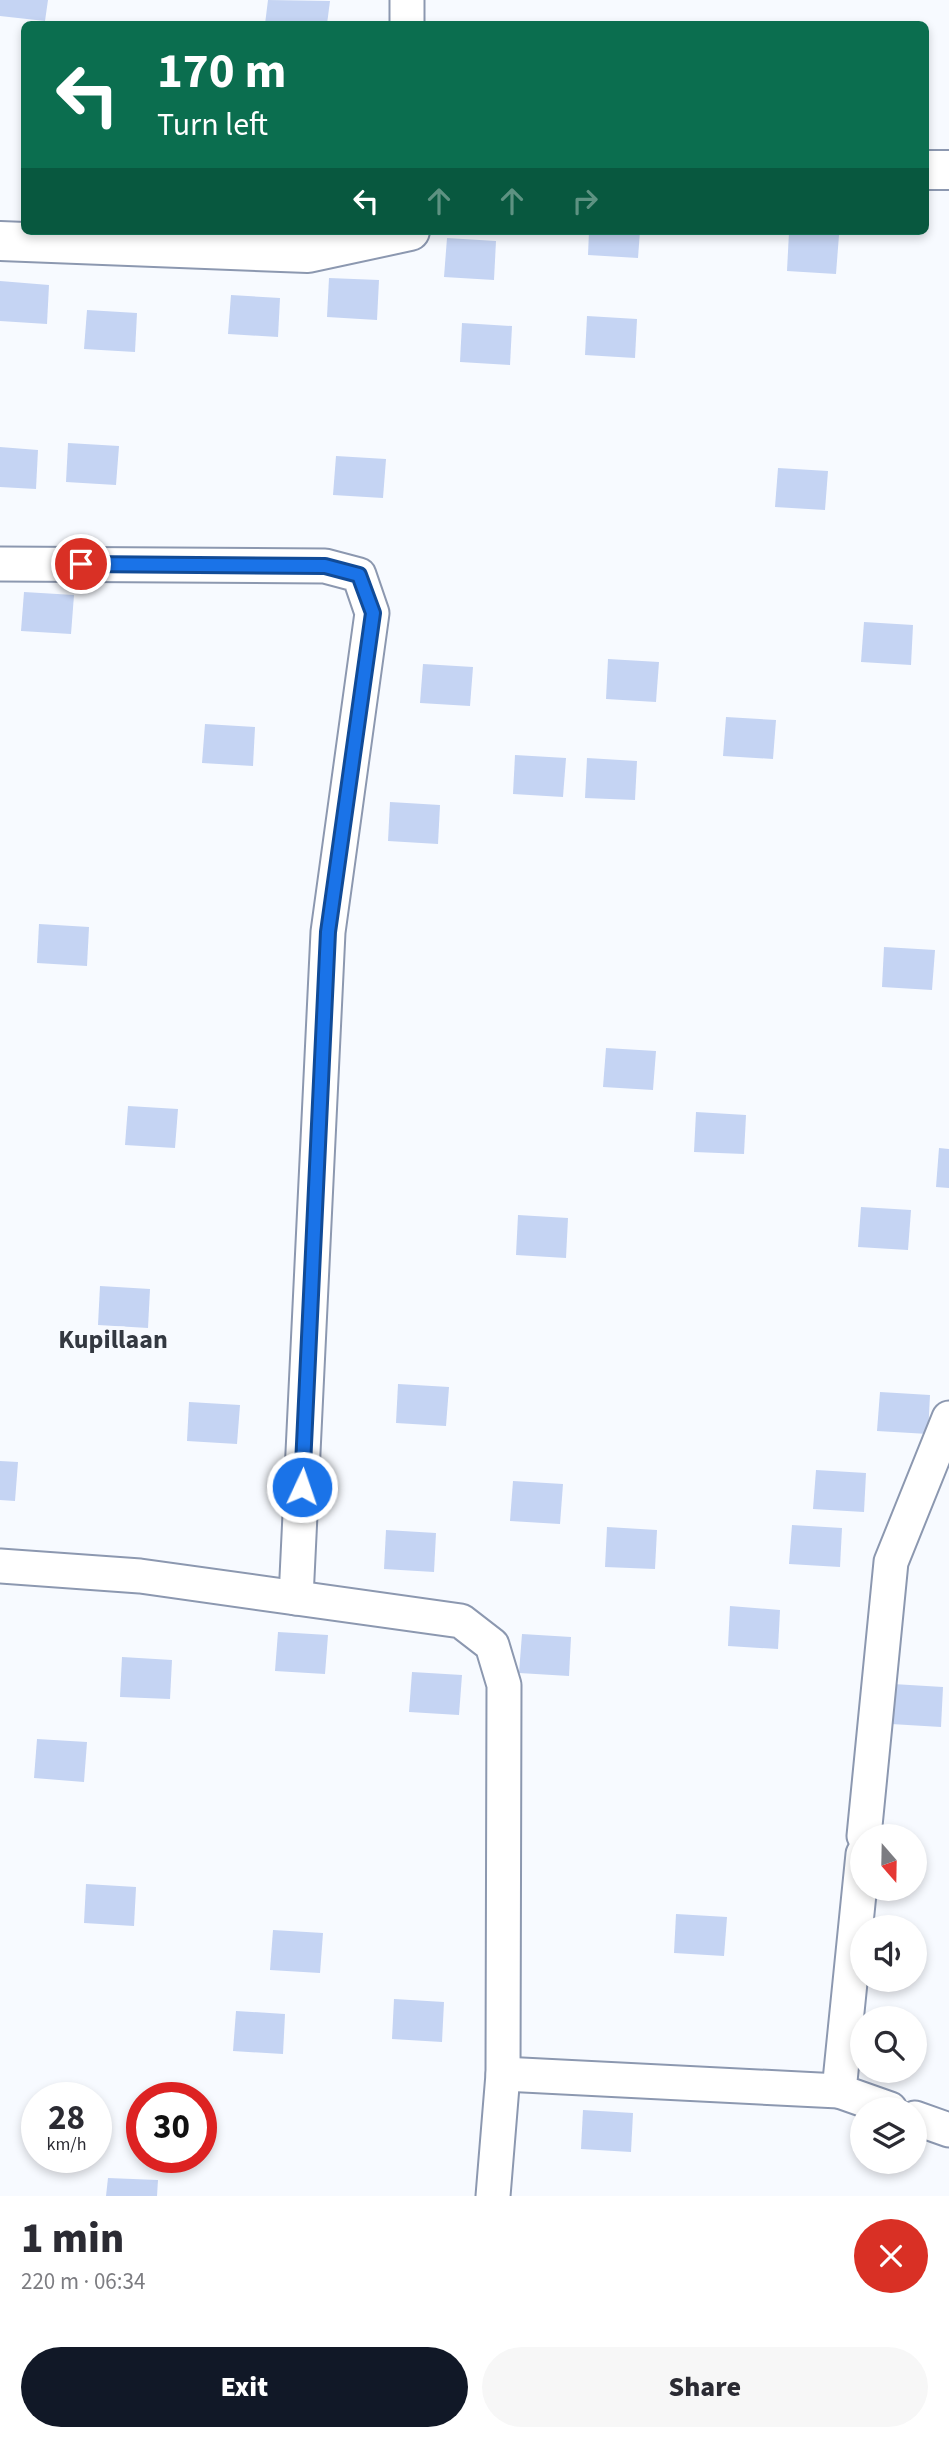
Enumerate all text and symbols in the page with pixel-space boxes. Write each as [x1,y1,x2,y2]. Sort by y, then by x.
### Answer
text: 170 m [157,37,286,107]
icon: left [42,49,133,140]
text: Turn left [157,102,268,148]
icon: left [347,182,385,220]
icon: ahead [420,182,458,220]
icon: ahead [493,182,531,220]
icon: right [566,182,604,220]
pin [51,534,111,594]
icon: arrive [62,545,100,583]
district label: Kupillaan [58,1321,168,1358]
position arrow [265,1450,339,1524]
north arrow [850,1824,928,1900]
map controls [850,1824,927,2174]
button: sound [850,1915,927,1992]
button: search [850,2006,927,2083]
speed limit sign: 30 [126,2082,217,2173]
text: 28 [48,2093,85,2143]
button: layers [850,2097,927,2174]
text: km/h [47,2132,86,2157]
text: 1 min [21,2209,124,2269]
button: close [854,2219,928,2293]
text: 220 m · 06:34 [21,2265,145,2298]
button: Exit [21,2347,468,2427]
button: Share [482,2347,928,2427]

